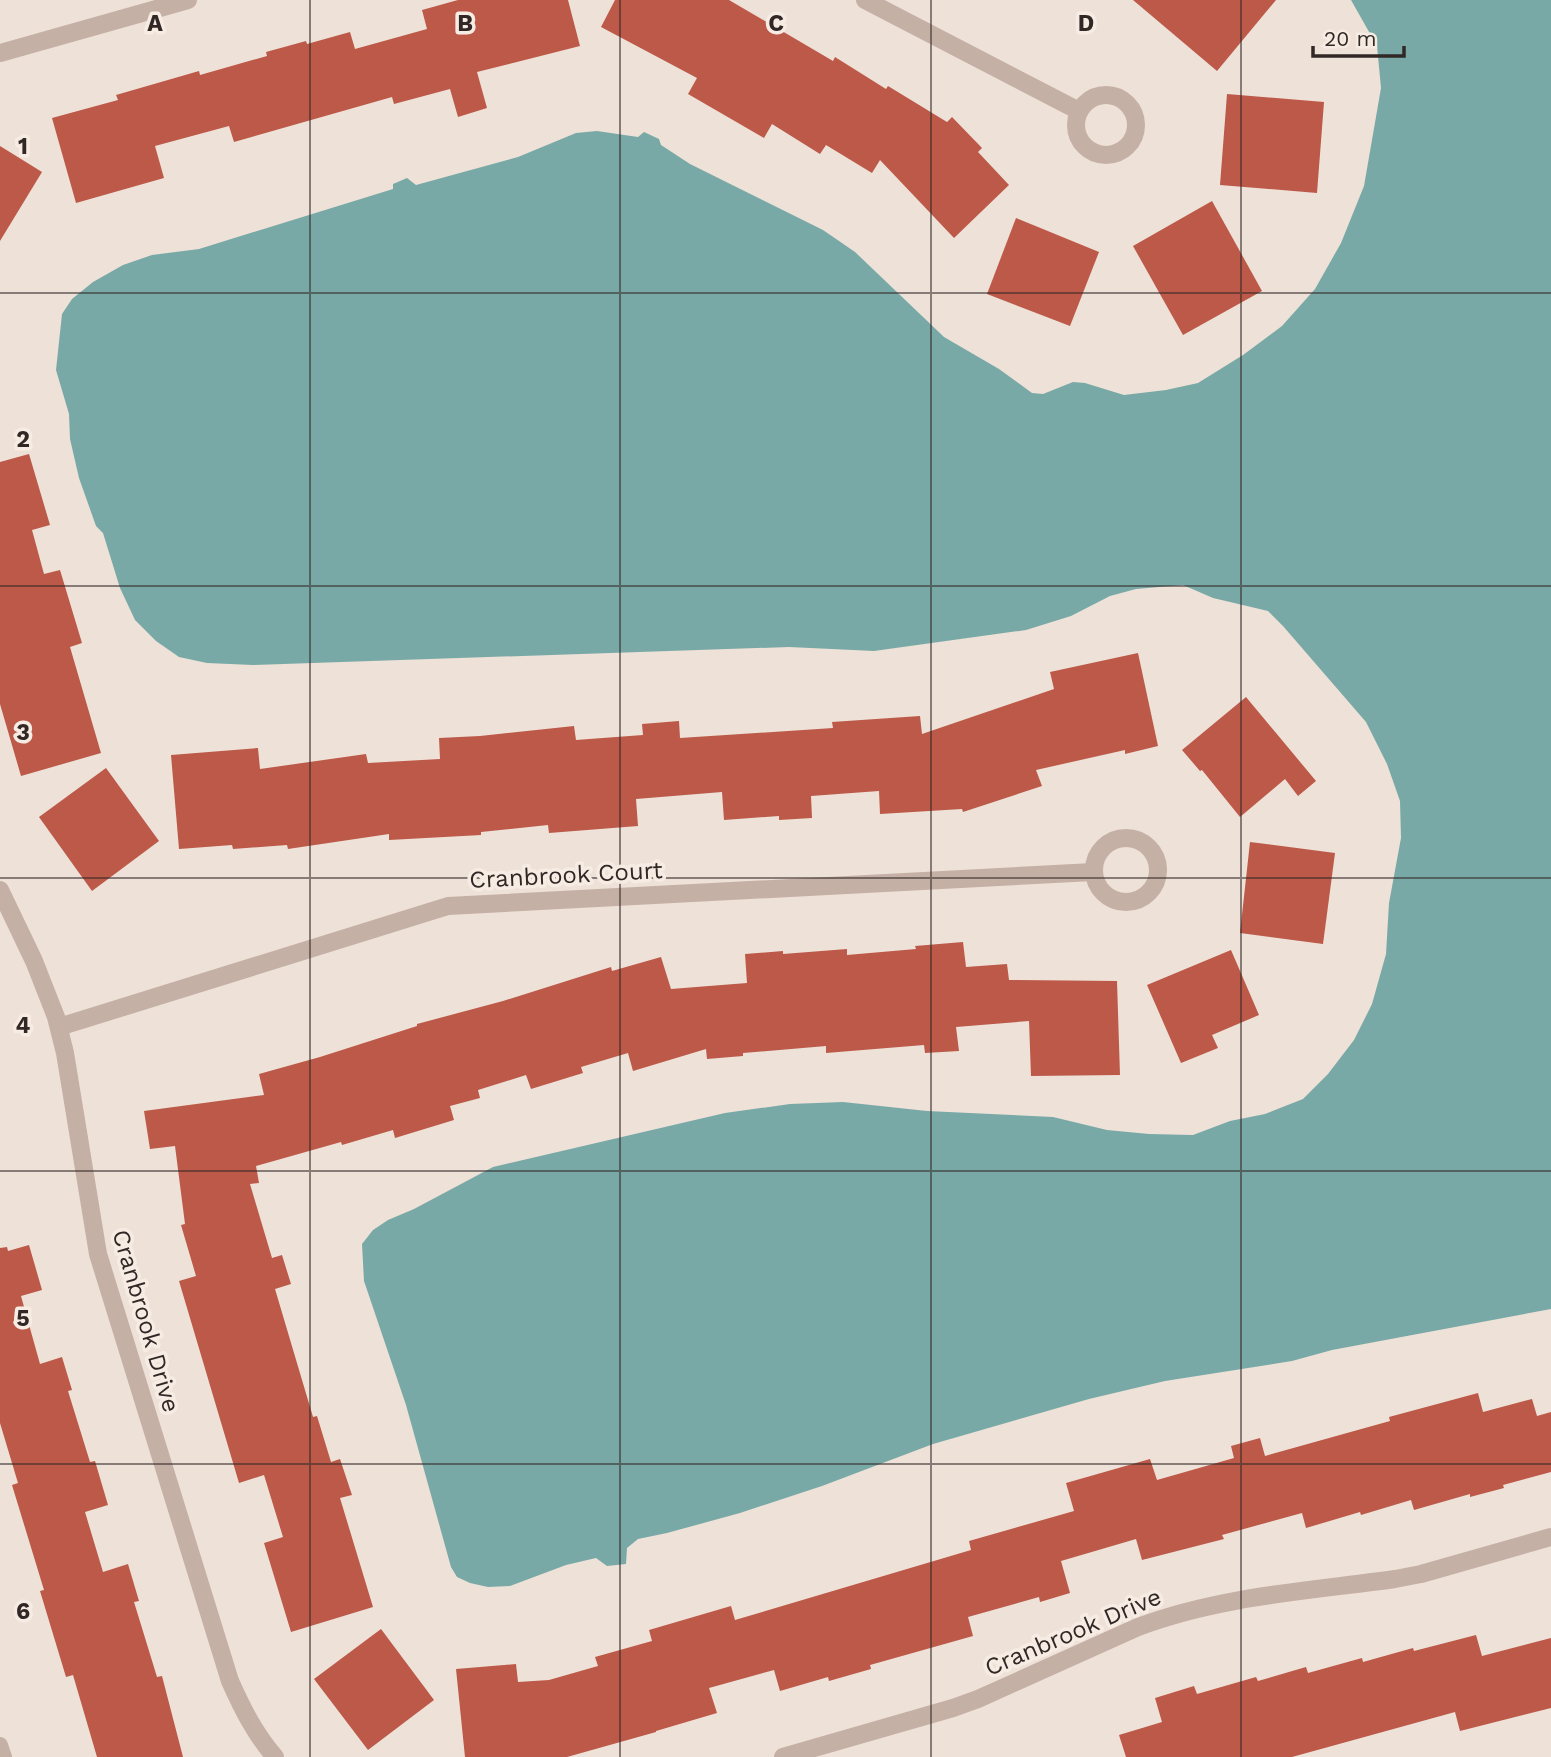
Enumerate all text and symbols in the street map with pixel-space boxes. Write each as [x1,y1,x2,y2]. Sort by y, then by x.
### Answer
text: A [147,10,163,37]
text: B [457,10,473,37]
text: C [768,10,784,37]
text: D [1078,10,1094,37]
scale bar [1313,14,1404,58]
text: 20 m [1324,26,1376,51]
text: 1 [18,133,28,160]
text: 2 [16,426,30,453]
text: 3 [16,719,30,746]
street label: Cranbrook Court [469,856,663,894]
text: 4 [16,1012,31,1039]
street label: Cranbrook Drive [107,1227,185,1415]
text: 5 [16,1305,30,1332]
street label: Cranbrook Drive [981,1582,1165,1682]
text: 6 [16,1598,30,1625]

